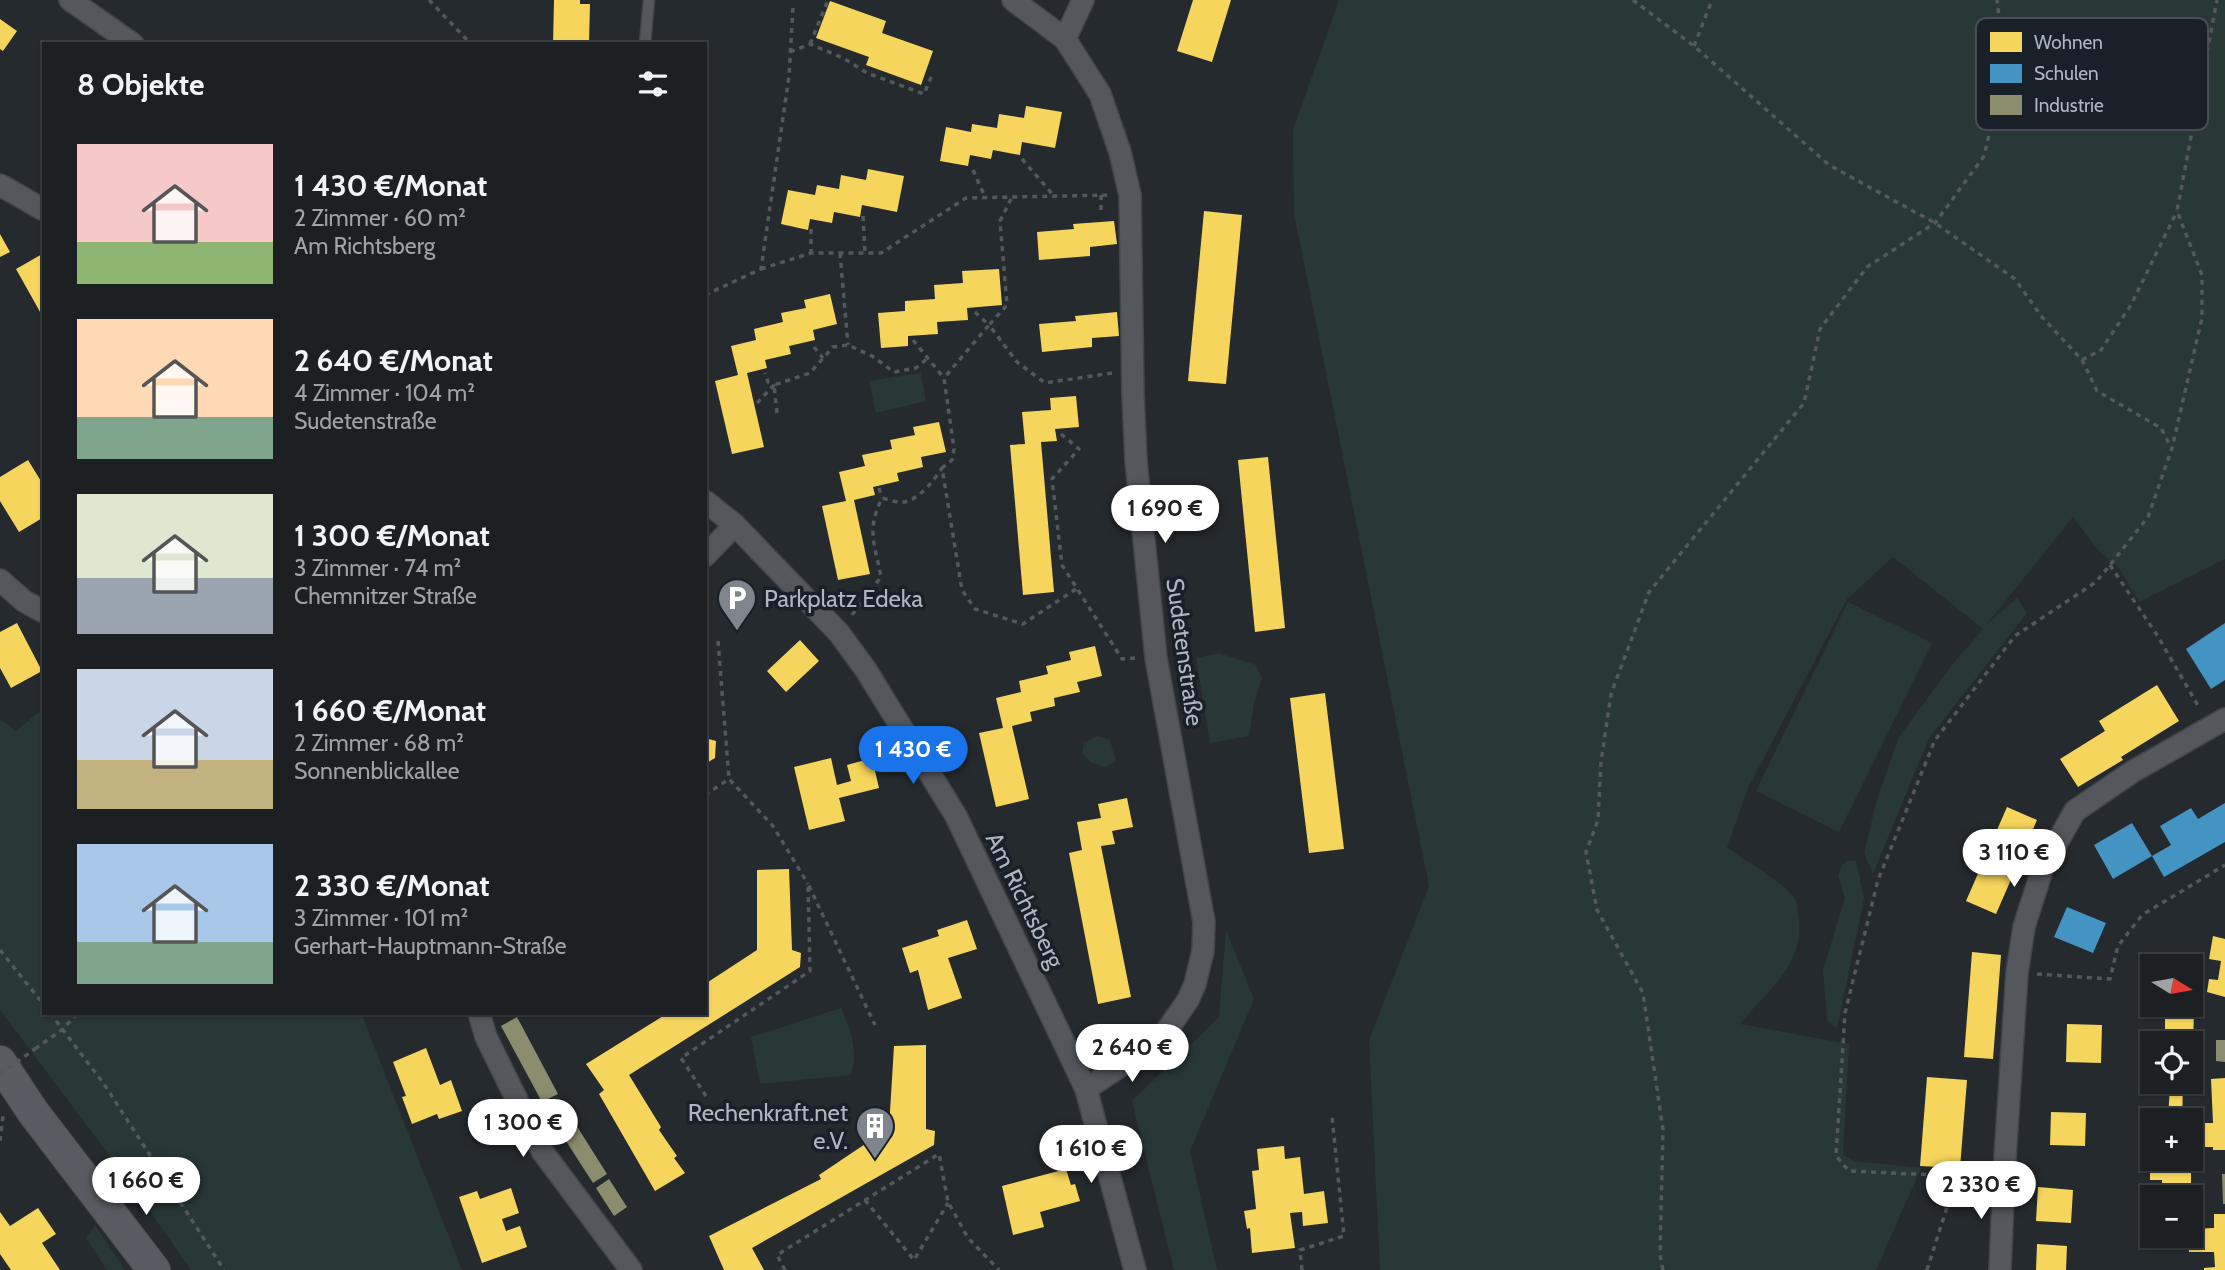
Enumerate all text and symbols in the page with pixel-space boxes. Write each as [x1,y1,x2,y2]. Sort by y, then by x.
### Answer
legend [1976,18,2208,130]
text: Wohnen [2034,31,2103,54]
text: Schulen [2034,62,2099,85]
icon: filters [634,65,672,103]
text: 8 Objekte [77,66,205,103]
text: Industrie [2034,94,2104,117]
text: 1 430 €/Monat [294,167,487,204]
icon: home [133,172,217,256]
text: 2 Zimmer · 60 m² [294,204,466,232]
text: Am Richtsberg [294,232,435,260]
text: 2 640 €/Monat [294,342,493,379]
icon: home [133,347,217,431]
text: 4 Zimmer · 104 m² [294,379,475,407]
text: Sudetenstraße [294,407,437,435]
pin: 1 690 € [1100,486,1230,545]
text: 1 690 € [1127,494,1203,522]
text: 1 300 €/Monat [294,517,490,554]
icon: home [133,522,217,606]
text: 3 Zimmer · 74 m² [294,554,461,582]
street label: Sudetenstraße [1160,576,1210,728]
parking icon: Parkplatz Edeka [716,577,758,632]
text: Chemnitzer Straße [294,582,477,610]
place label: Parkplatz Edeka [764,584,924,613]
text: 1 660 €/Monat [294,692,486,729]
icon: home [133,697,217,781]
pin: 1 430 € [848,726,978,786]
text: 2 Zimmer · 68 m² [294,729,464,757]
text: 1 430 € [875,735,951,763]
text: Sonnenblickallee [294,757,459,785]
street label: Am Richtsberg [980,827,1071,974]
pin: 3 110 € [1949,830,2079,889]
text: 3 110 € [1979,838,2049,866]
text: 2 330 €/Monat [294,867,490,904]
icon: home [133,872,217,956]
text: 3 Zimmer · 101 m² [294,904,468,932]
text: Gerhart-Hauptmann-Straße [294,932,566,960]
north arrow [2140,954,2203,1017]
map controls [2140,954,2203,1248]
pin: 2 640 € [1067,1024,1197,1084]
button: locate [2140,1031,2203,1094]
text: 2 640 € [1092,1033,1172,1061]
place label: Rechenkraft.net e.V. [688,1098,848,1155]
pin: 1 300 € [458,1100,588,1159]
building icon: Rechenkraft.net e.V. [854,1105,896,1160]
text: 1 300 € [484,1108,562,1136]
button: + [2140,1108,2203,1171]
pin: 1 610 € [1026,1126,1156,1185]
text: 1 610 € [1055,1134,1127,1162]
pin: 1 660 € [81,1158,211,1217]
pin: 2 330 € [1916,1162,2046,1221]
text: 1 660 € [108,1166,184,1194]
text: 2 330 € [1942,1170,2020,1198]
button: − [2140,1185,2203,1248]

